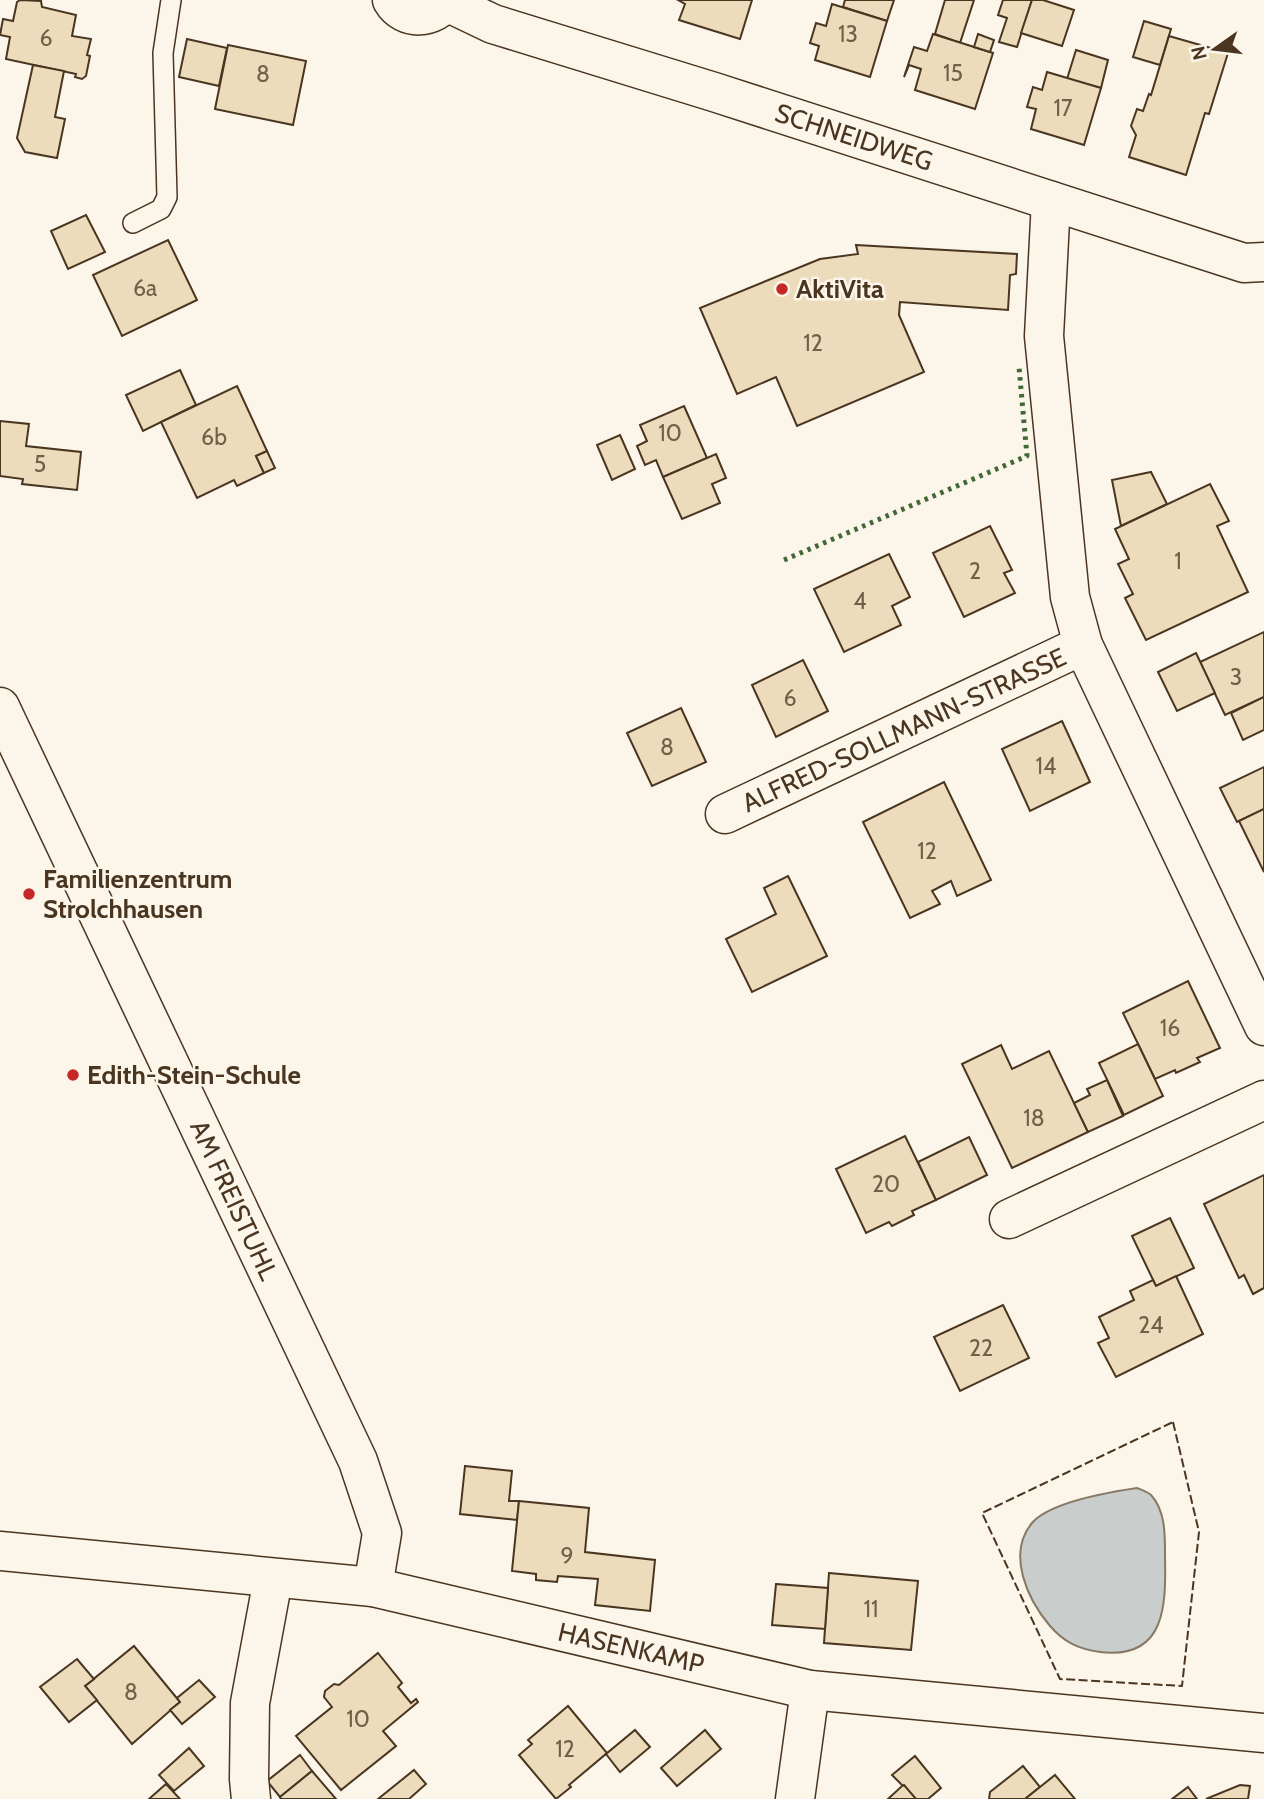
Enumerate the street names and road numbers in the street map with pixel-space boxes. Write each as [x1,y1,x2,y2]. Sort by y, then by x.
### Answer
street label: SCHNEIDWEG [771,96,937,178]
street label: ALFRED-SOLLMANN-STRASSE [737,641,1071,819]
street label: AM FREISTUHL [183,1115,285,1285]
street label: HASENKAMP [555,1616,707,1680]

